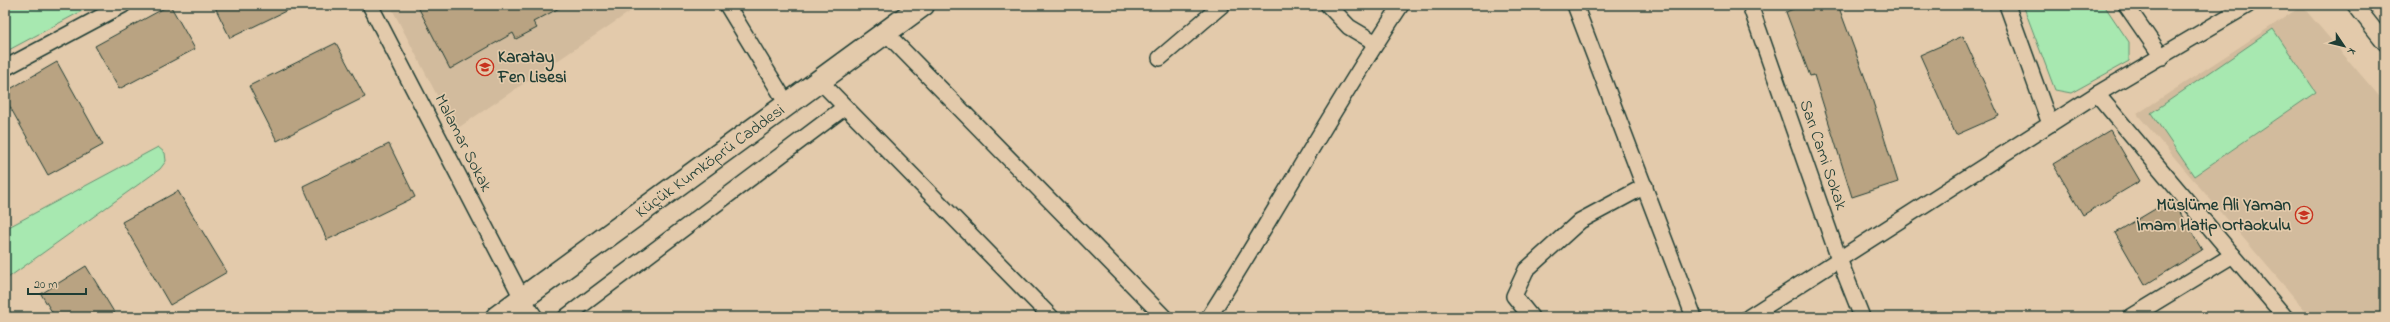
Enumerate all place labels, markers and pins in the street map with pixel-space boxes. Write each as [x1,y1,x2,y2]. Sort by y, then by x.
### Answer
place label: Karatay Fen Lisesi [497,45,567,90]
school or university icon: Karatay Fen Lisesi [475,57,495,77]
place label: Müslüme Ali Yaman İmam Hatip Ortaokulu [2137,193,2292,238]
school or university icon: Müslüme Ali Yaman İmam Hatip Ortaokulu [2294,205,2314,225]

